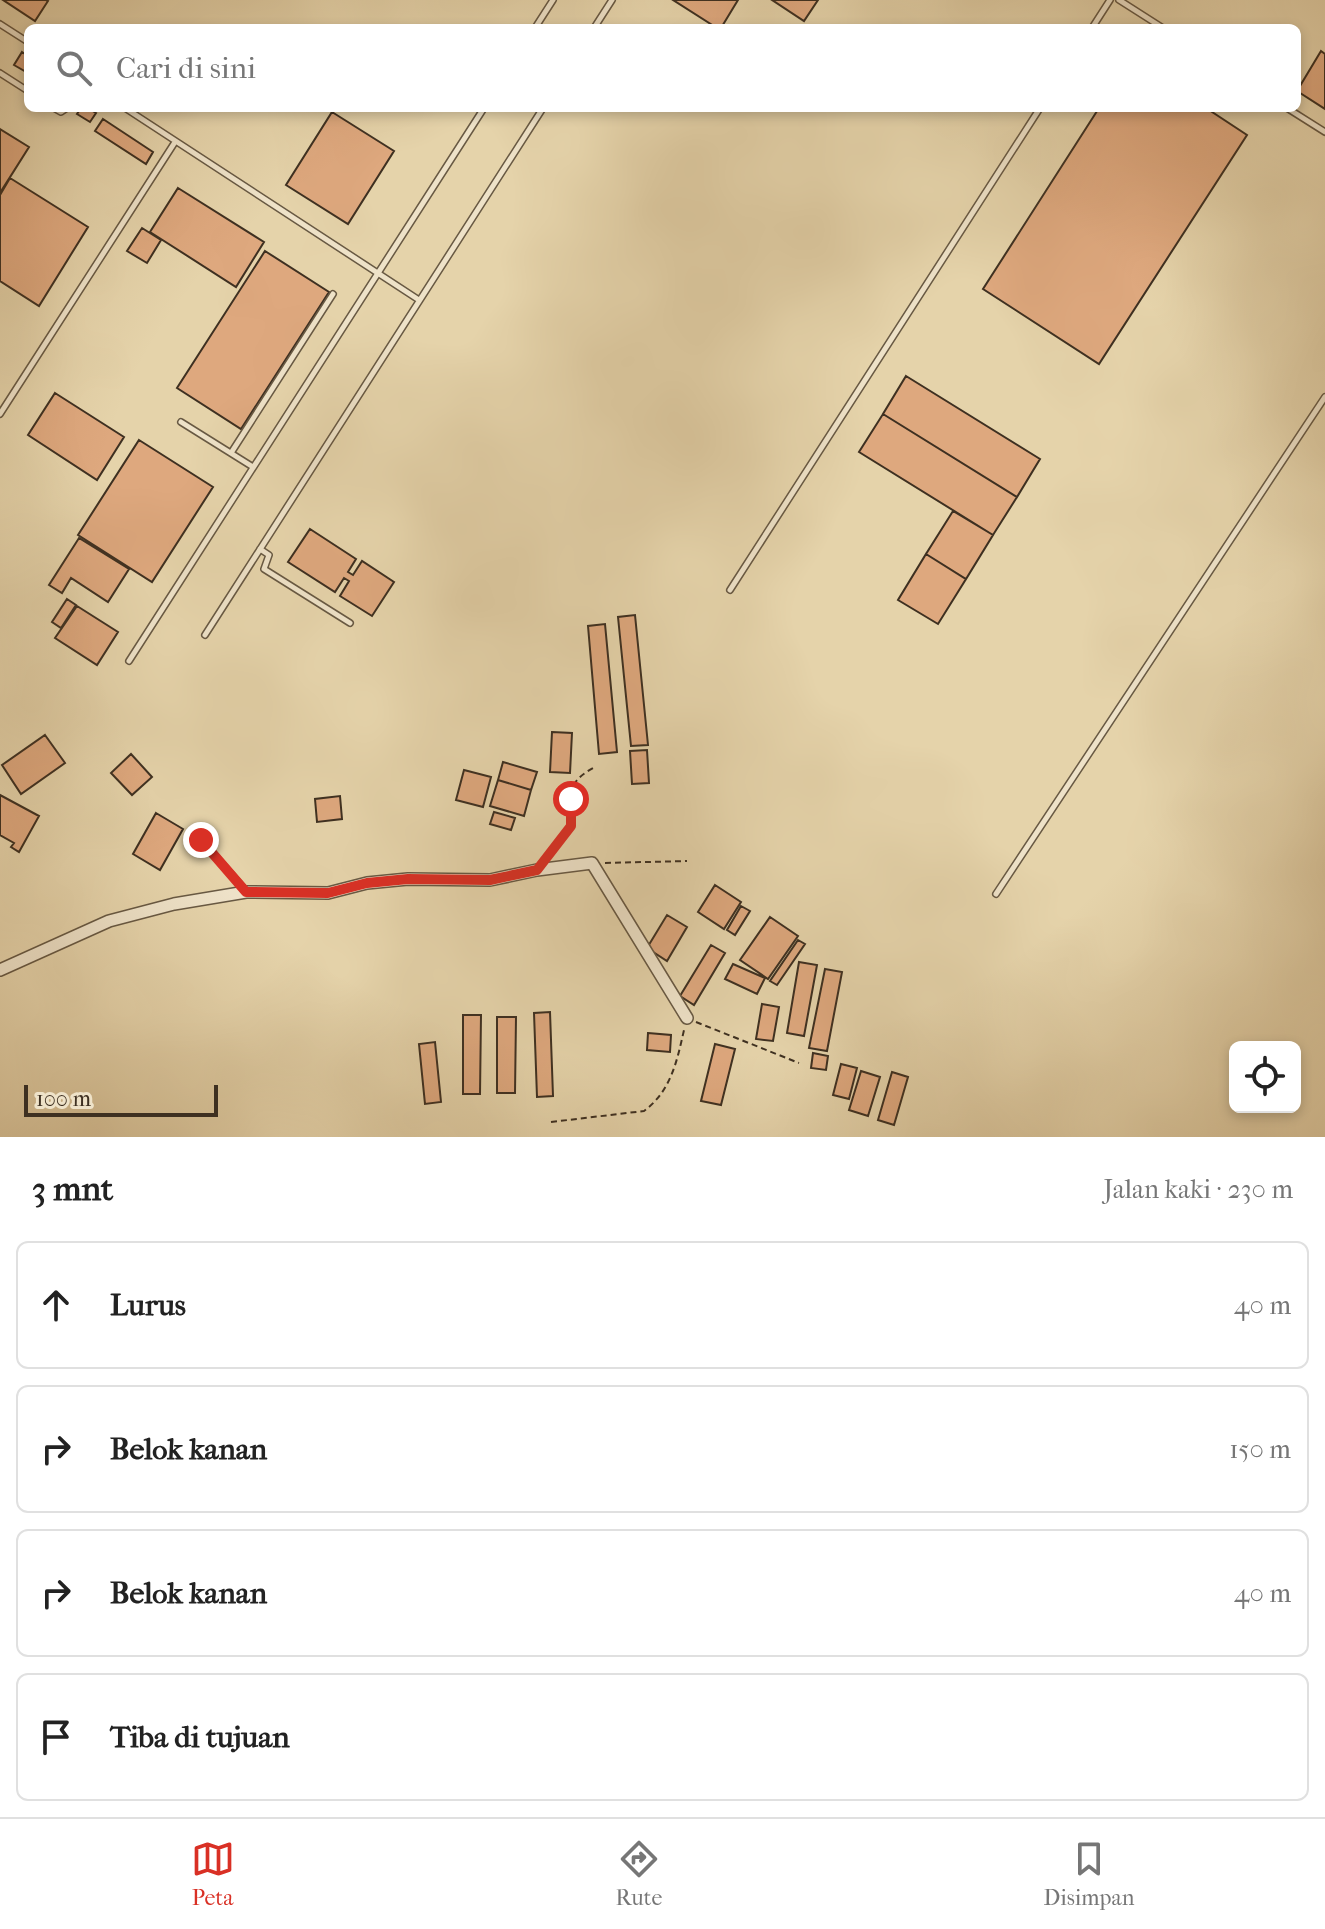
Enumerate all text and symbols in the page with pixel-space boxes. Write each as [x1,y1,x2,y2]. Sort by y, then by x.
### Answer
search box [24,24,1301,112]
icon: search [52,46,96,90]
text: Cari di sini [116,51,256,86]
route start [553,781,589,817]
route end [183,822,219,858]
map controls [1229,1041,1301,1113]
button: locate [1229,1041,1301,1113]
scale bar [24,1081,218,1117]
text: 100 m [36,1086,91,1112]
text: 3 mnt [32,1169,113,1209]
text: Jalan kaki · 230 m [1103,1174,1293,1205]
icon: ahead [34,1283,78,1327]
text: Lurus [110,1288,186,1323]
text: 40 m [1234,1290,1291,1321]
icon: right [34,1427,78,1471]
text: Belok kanan [110,1432,267,1467]
text: 150 m [1229,1434,1291,1465]
icon: right [34,1571,78,1615]
text: Belok kanan [110,1576,267,1611]
text: 40 m [1234,1578,1291,1609]
icon: arrive [34,1715,78,1759]
text: Tiba di tujuan [110,1720,290,1755]
tab: Peta [191,1837,235,1911]
tab: Rute [616,1837,662,1911]
tab: Disimpan [1043,1837,1134,1911]

